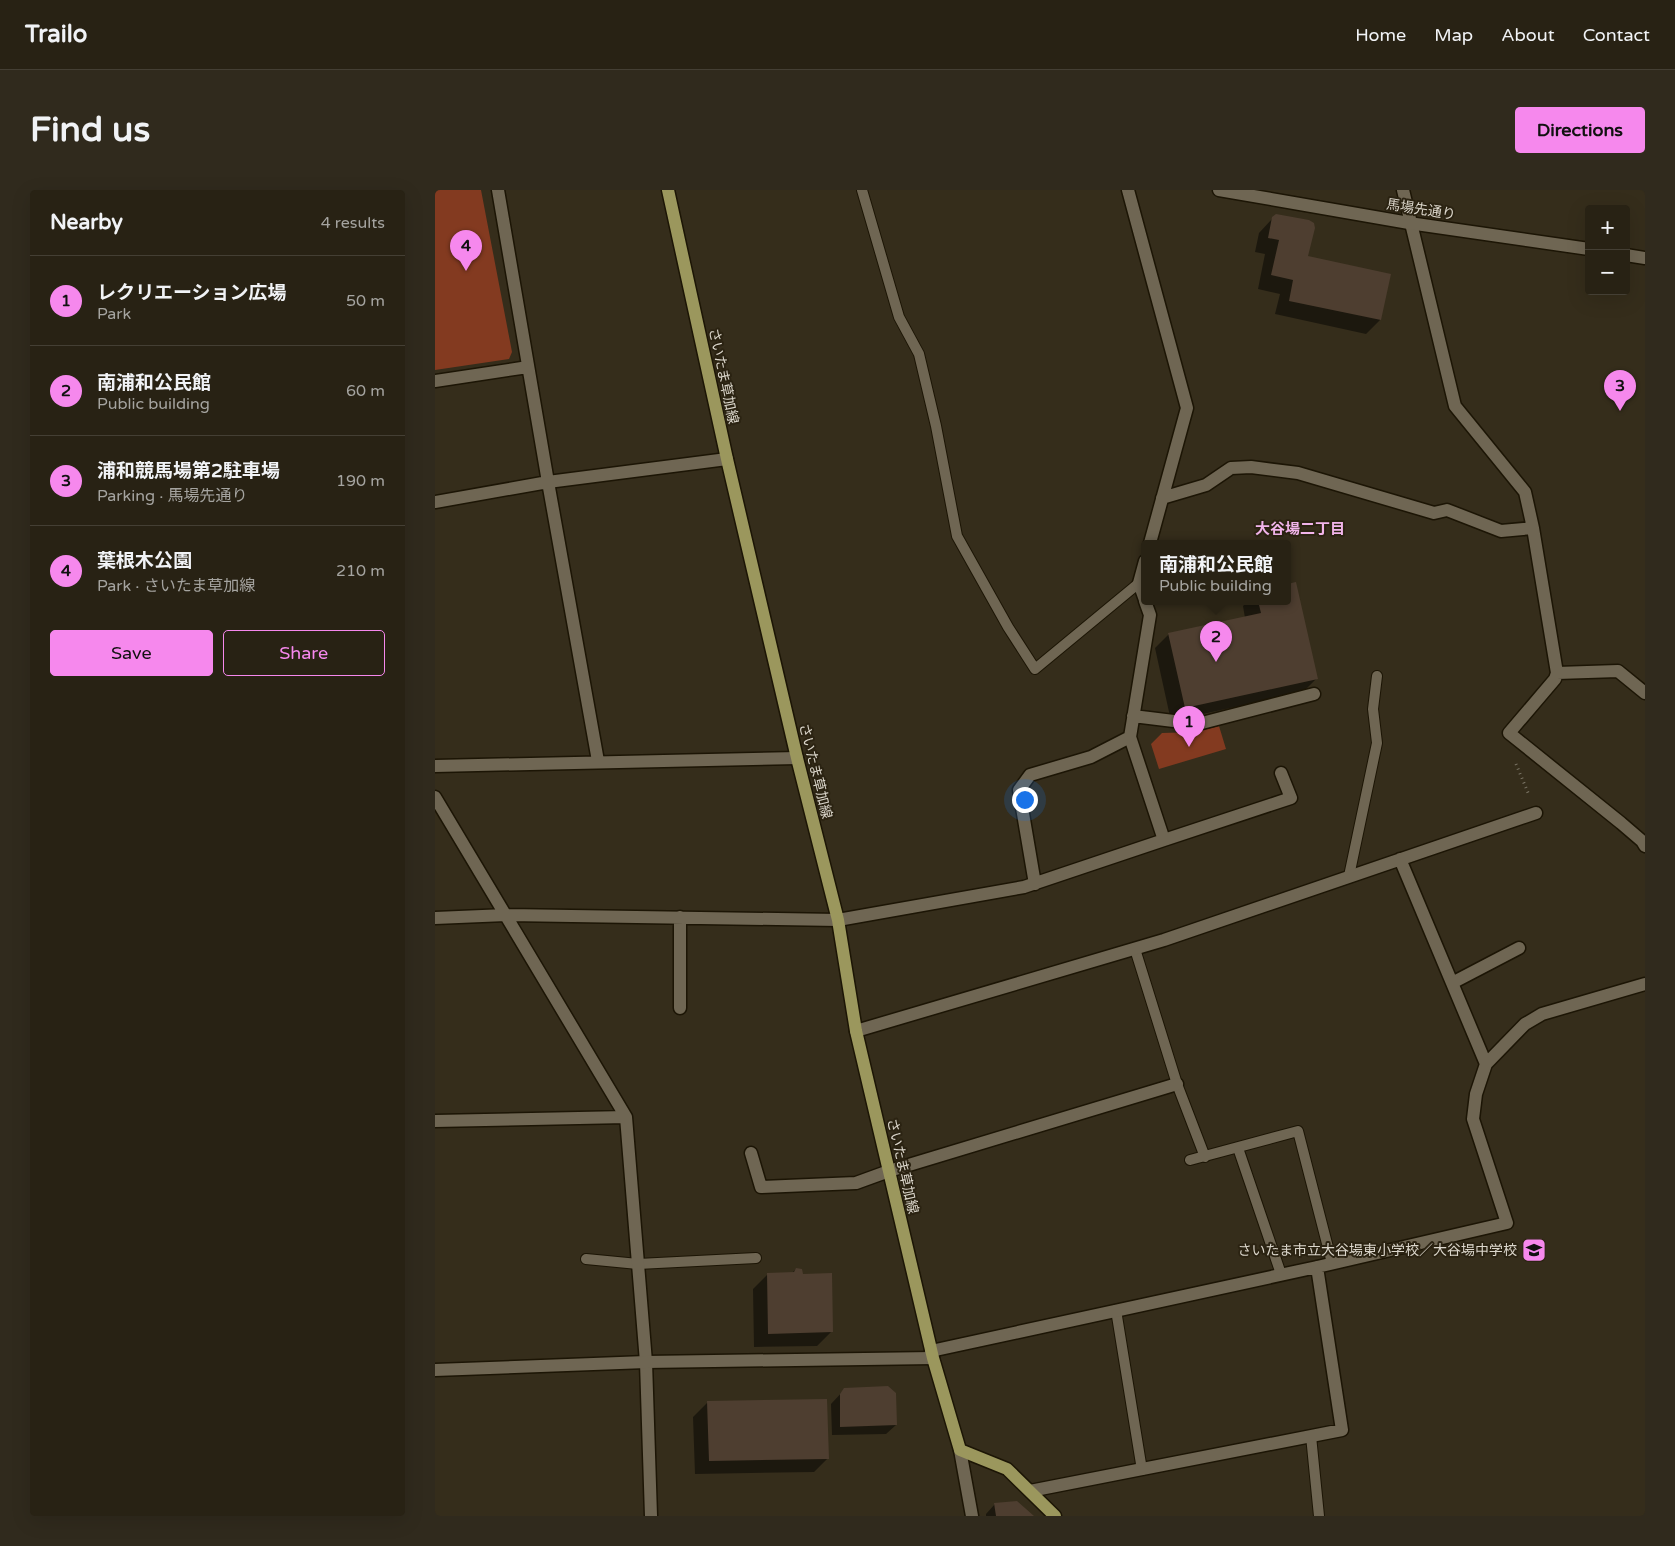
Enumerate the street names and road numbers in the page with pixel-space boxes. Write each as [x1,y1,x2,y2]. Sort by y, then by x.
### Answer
street label: 馬場先通り [1385,196,1457,223]
street label: さいたま草加線 [705,327,742,426]
street label: さいたま草加線 [795,722,836,821]
street label: さいたま草加線 [883,1117,922,1216]

